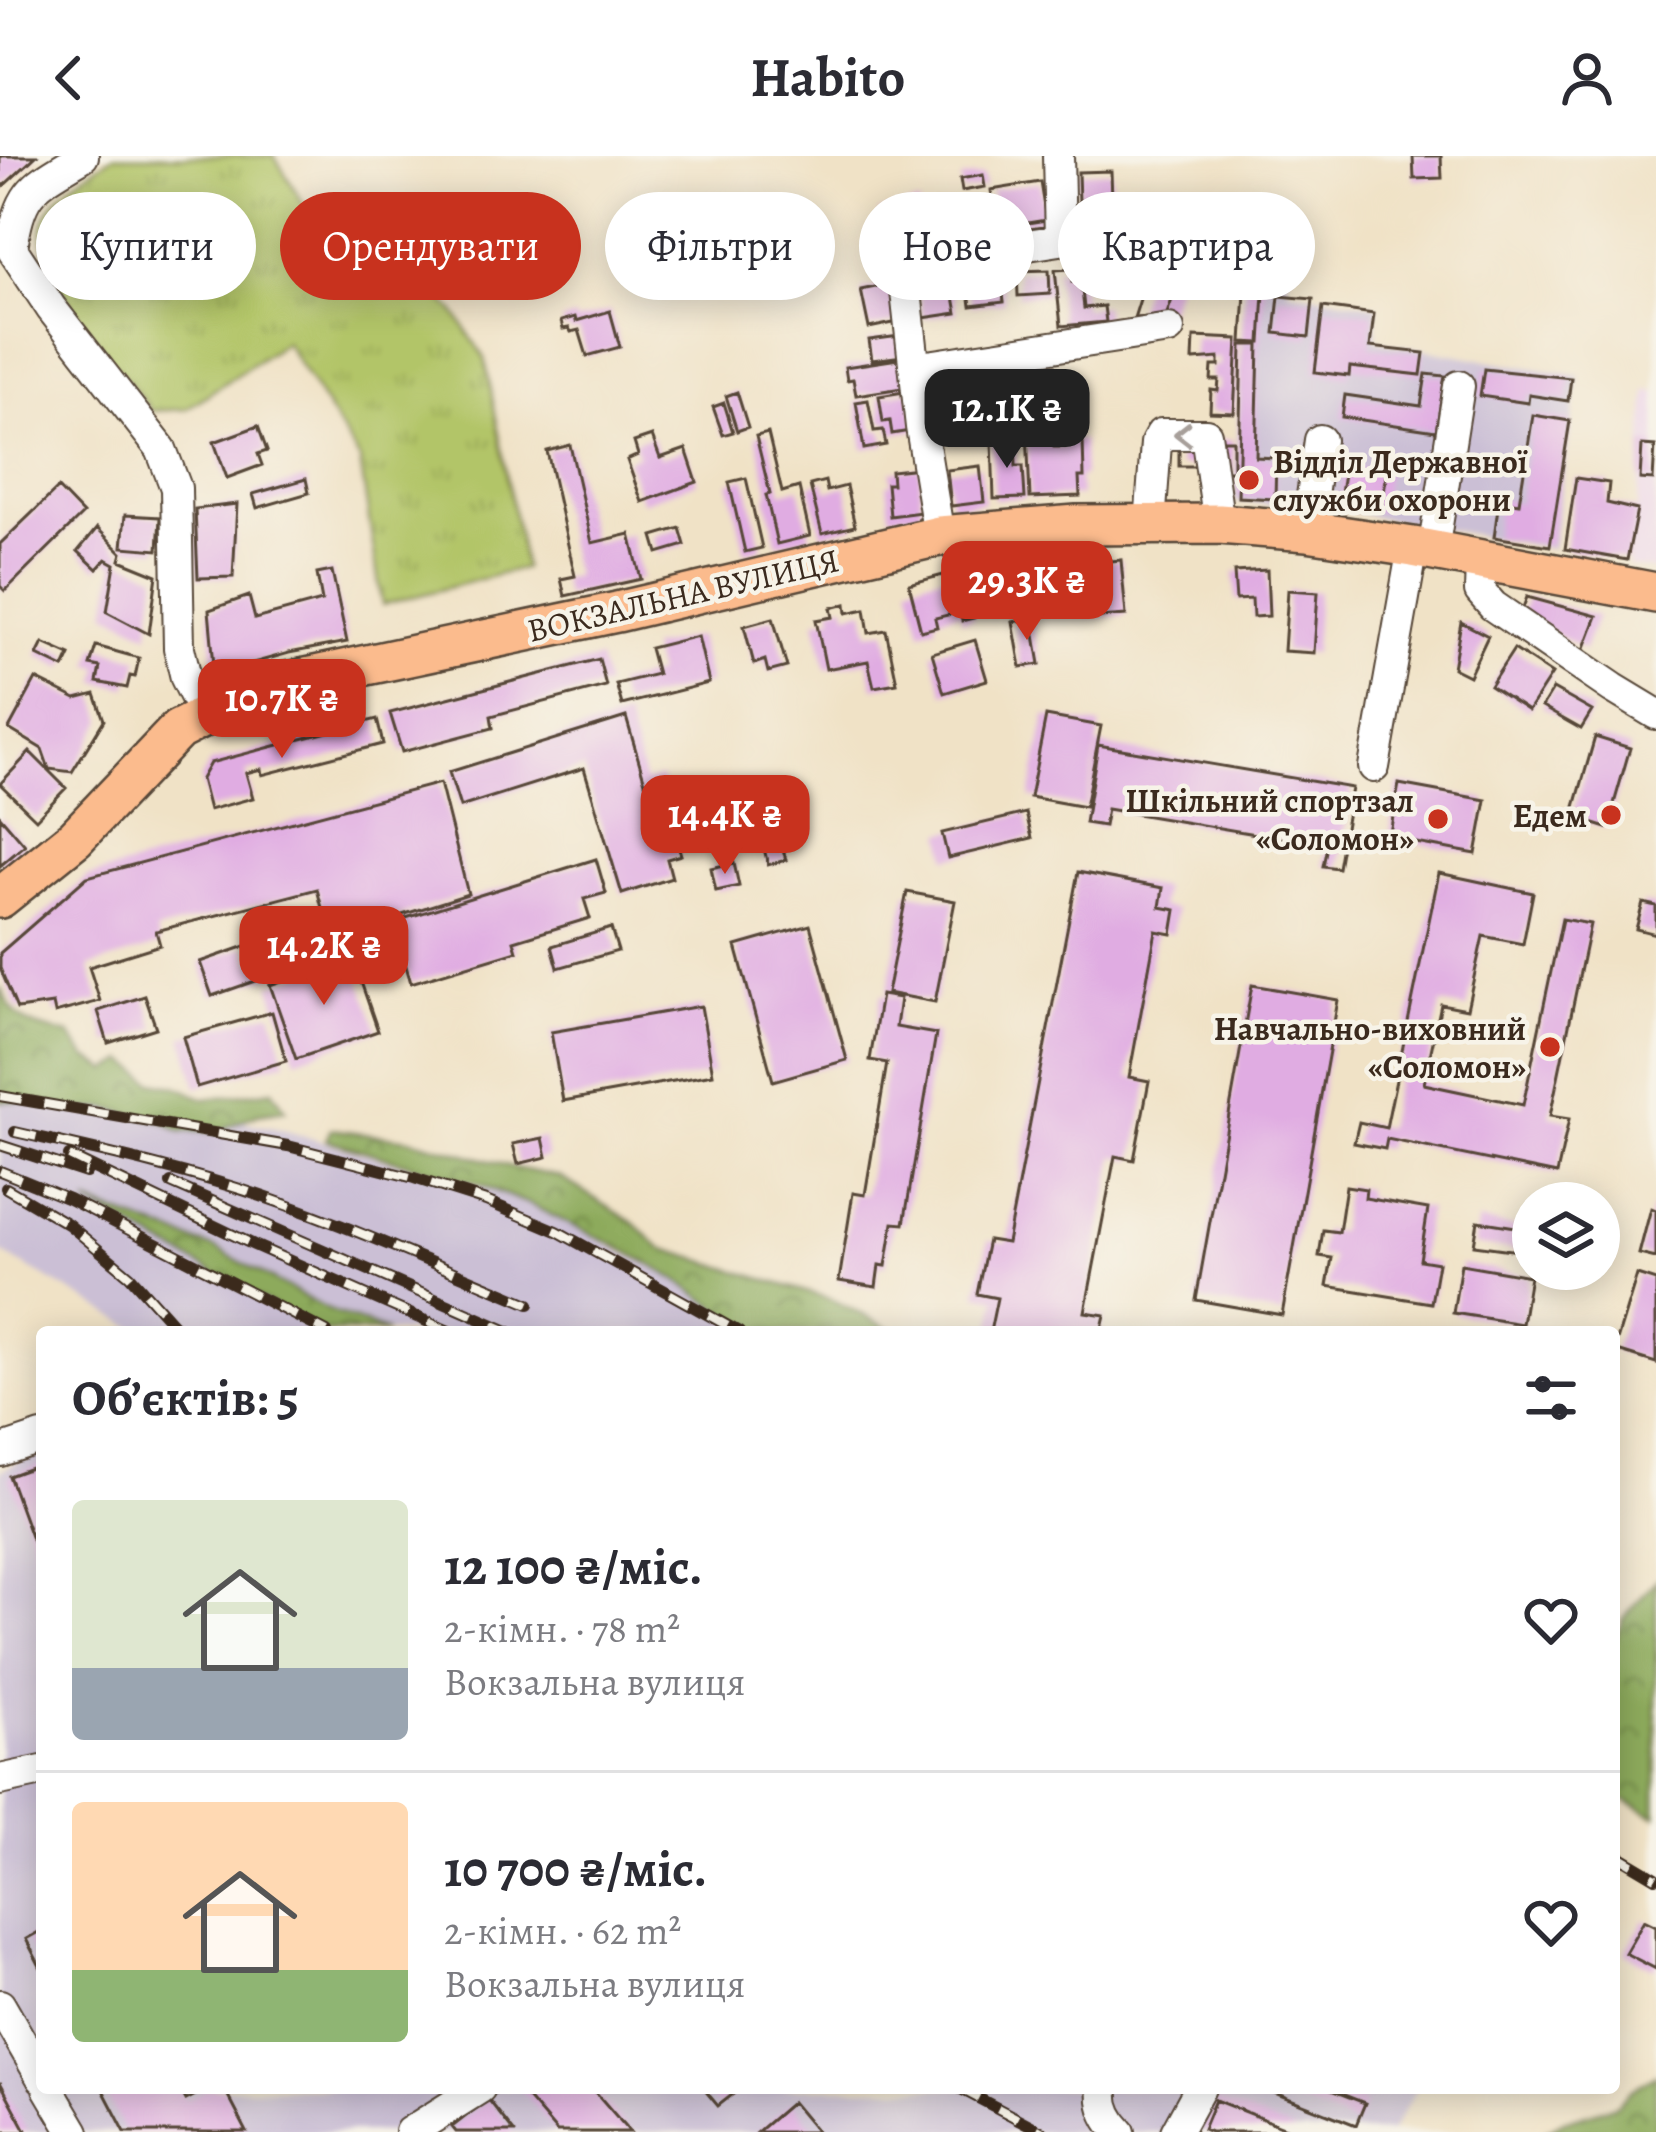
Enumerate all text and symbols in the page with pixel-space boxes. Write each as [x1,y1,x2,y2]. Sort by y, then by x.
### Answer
text: Habito [751,41,905,115]
icon: back [36,45,102,111]
icon: person [1554,45,1620,111]
chip: Купити [36,192,256,300]
chip: Орендувати [280,192,581,300]
chip: Фільтри [605,192,835,300]
chip: Нове [859,192,1034,300]
chip: Квартира [1058,192,1315,300]
pin: 12.1K ₴ [896,369,1118,471]
text: 12.1K ₴ [952,381,1062,434]
one-way arrow [1173,421,1191,447]
place label: Відділ Державної служби охорони [1273,439,1528,522]
marker: Відділ Державної служби охорони [1236,467,1262,493]
street label: ВОКЗАЛЬНА ВУЛИЦЯ [523,537,843,653]
pin: 29.3K ₴ [916,541,1138,643]
text: 29.3K ₴ [968,553,1086,606]
pin: 10.7K ₴ [171,659,393,761]
text: 10.7K ₴ [225,671,339,724]
pin: 14.4K ₴ [614,775,836,877]
place label: Шкільний спортзал «Соломон» [1125,778,1414,861]
text: 14.4K ₴ [668,787,782,840]
place label: Едем [1513,793,1587,838]
marker: Едем [1598,802,1624,828]
marker: Шкільний спортзал «Соломон» [1425,806,1451,832]
pin: 14.2K ₴ [213,906,435,1008]
text: 14.2K ₴ [266,918,382,971]
place label: Навчально-виховний «Соломон» [1214,1006,1526,1089]
marker: Навчально-виховний «Соломон» [1537,1034,1563,1060]
map controls [1512,1182,1620,1290]
button: layers [1512,1182,1620,1290]
text: Об’єктів: 5 [72,1363,299,1433]
icon: filters [1518,1365,1584,1431]
text: 12 100 ₴/міс. [444,1532,703,1602]
icon: home [168,1548,312,1692]
icon: heart [1518,1587,1584,1653]
text: 2-кімн. · 78 m² [444,1602,680,1655]
text: Вокзальна вулиця [444,1655,745,1708]
text: 10 700 ₴/міс. [444,1834,707,1904]
icon: home [168,1850,312,1994]
icon: heart [1518,1889,1584,1955]
text: 2-кімн. · 62 m² [444,1904,681,1957]
text: Вокзальна вулиця [444,1957,745,2010]

